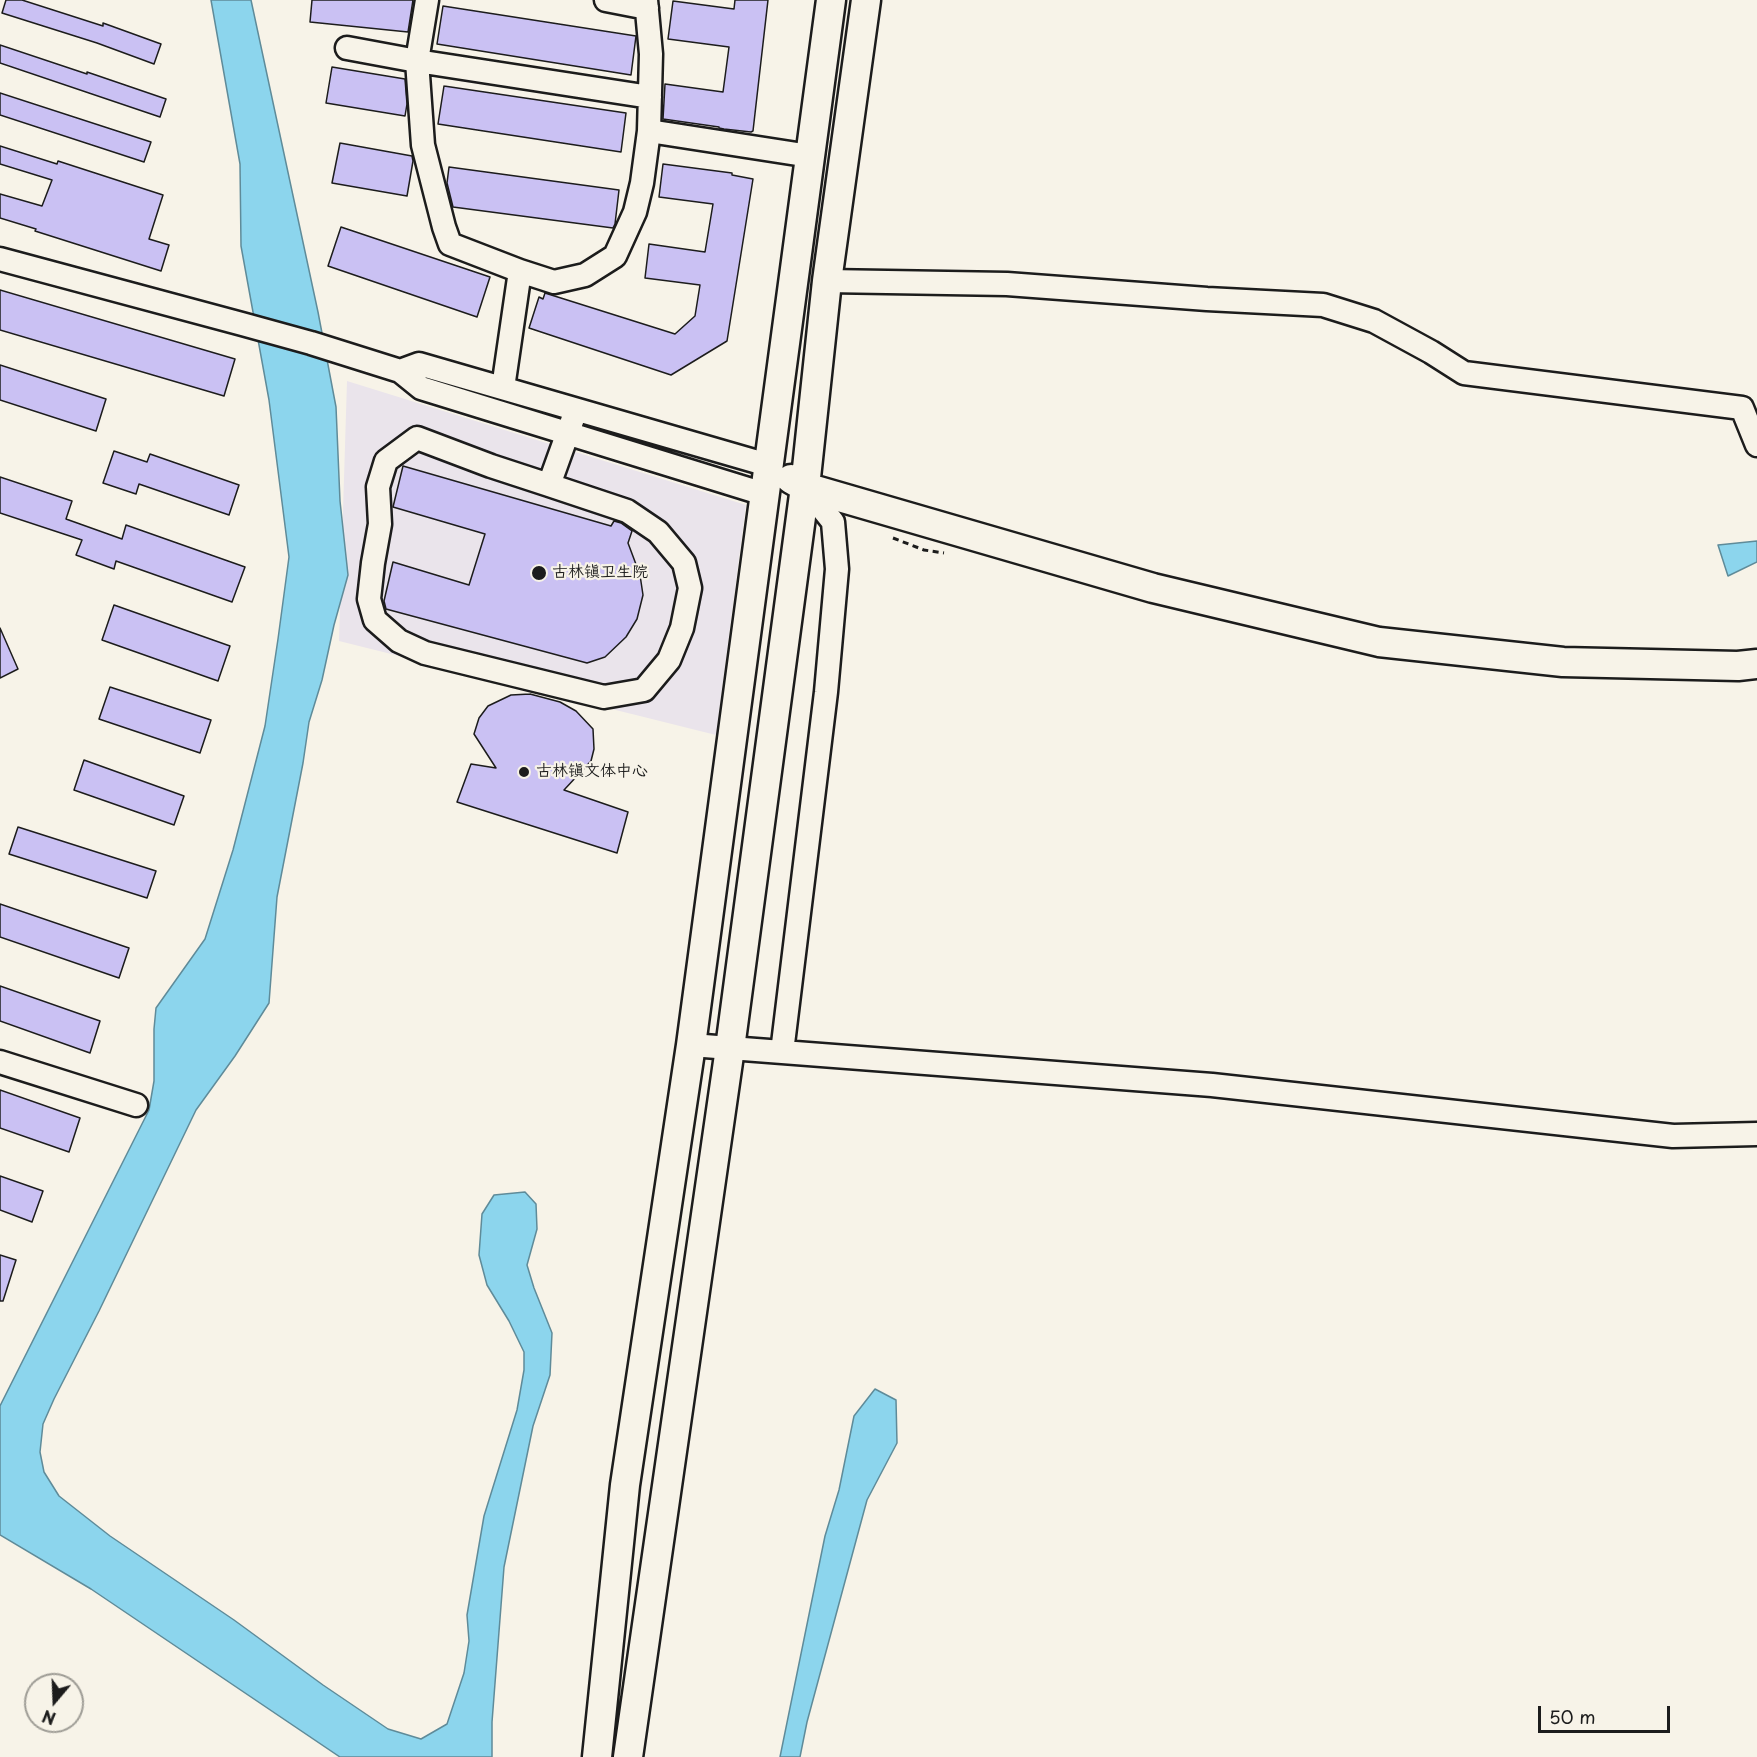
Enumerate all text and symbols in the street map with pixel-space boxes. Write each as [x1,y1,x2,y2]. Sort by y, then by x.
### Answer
place label: 古林镇卫生院 [552,563,648,583]
marker: 古林镇卫生院 [530,564,548,582]
place label: 古林镇文体中心 [536,762,648,782]
marker: 古林镇文体中心 [517,765,531,779]
north arrow [24,1673,84,1733]
scale bar [1541,1694,1673,1732]
text: 50 m [1549,1703,1596,1730]
text: N [39,1705,59,1732]

